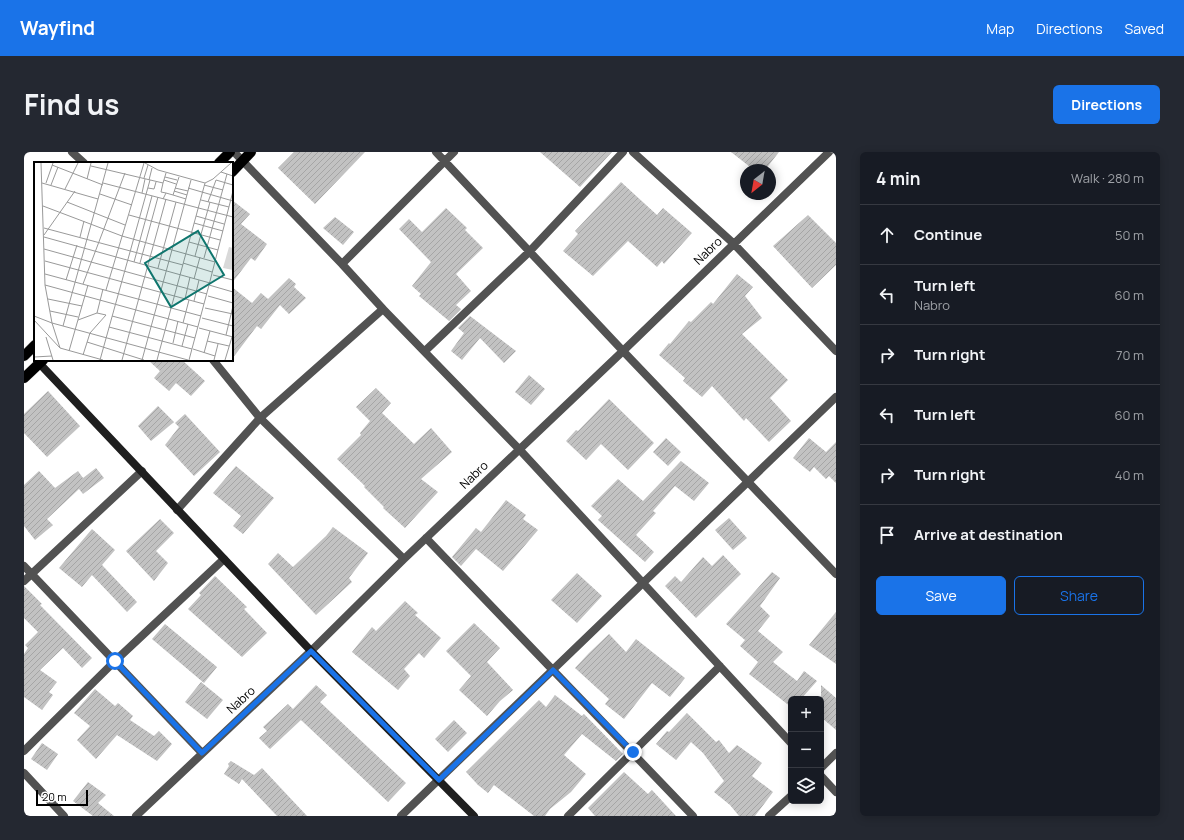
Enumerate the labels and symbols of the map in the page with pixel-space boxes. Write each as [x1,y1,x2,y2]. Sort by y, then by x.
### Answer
inset map [34,162,233,361]
north arrow [740,164,776,200]
street label: Nabro [690,233,726,268]
street label: Nabro [456,457,492,492]
route start [106,652,124,670]
street label: Nabro [223,682,259,717]
route end [624,743,642,761]
scale bar [36,788,88,807]

